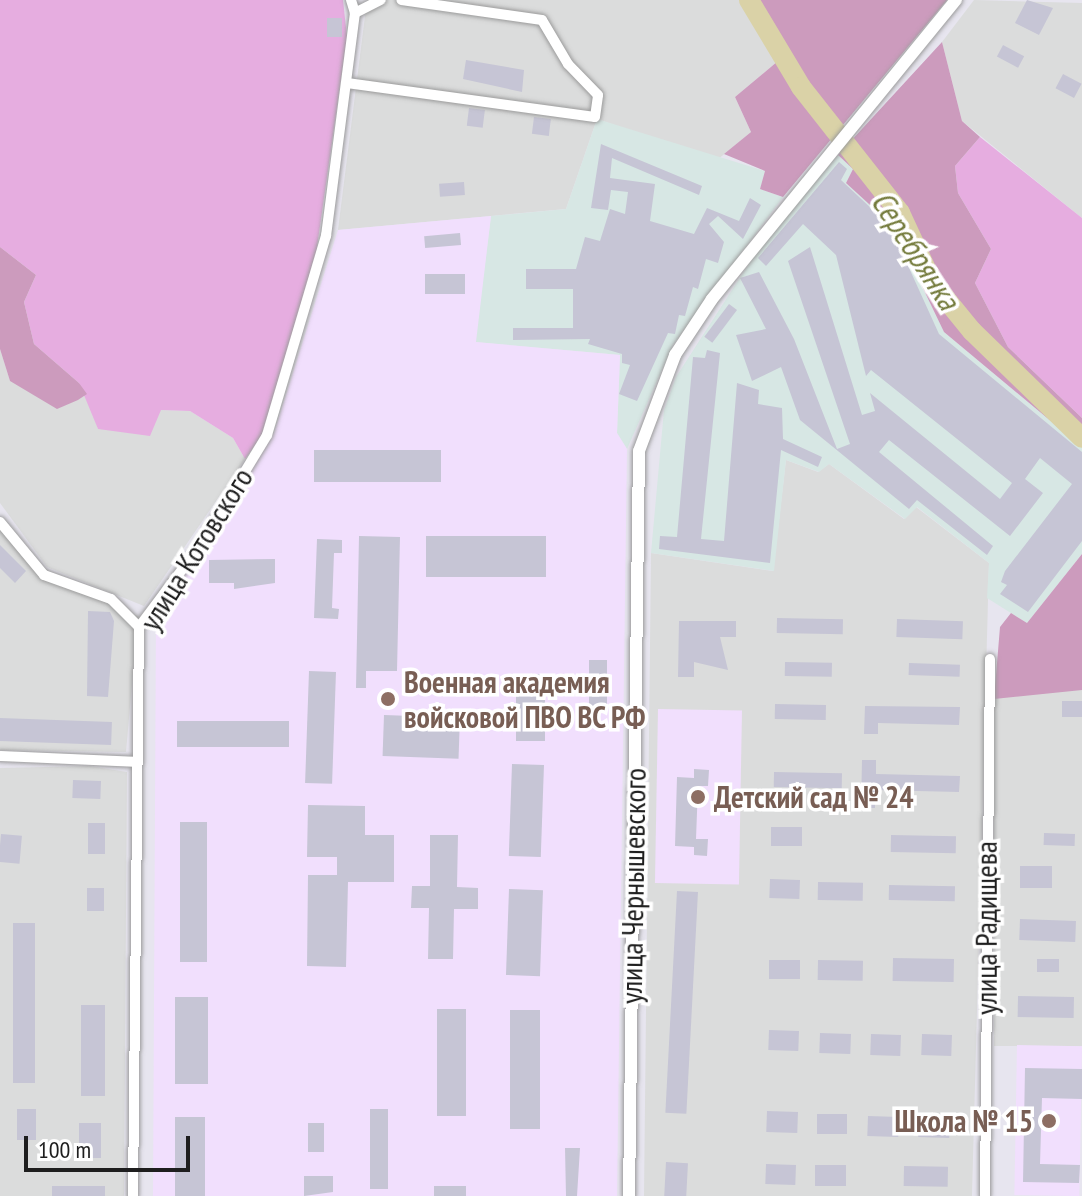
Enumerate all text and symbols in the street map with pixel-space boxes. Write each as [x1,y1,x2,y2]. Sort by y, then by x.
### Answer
water label: Серебрянка [864,184,968,316]
street label: улица Котовского [132,461,260,637]
place label: Военная академия войсковой ПВО ВС РФ [404,664,647,734]
marker: Военная академия войсковой ПВО ВС РФ [379,690,397,708]
street label: улица Чернышевского [613,768,653,1004]
place label: Детский сад № 24 [714,779,914,815]
marker: Детский сад № 24 [689,788,707,806]
street label: улица Радищева [968,841,1004,1015]
place label: Школа № 15 [894,1103,1033,1139]
marker: Школа № 15 [1040,1112,1058,1130]
scale bar [28,1120,194,1170]
text: 100 m [38,1134,91,1165]

